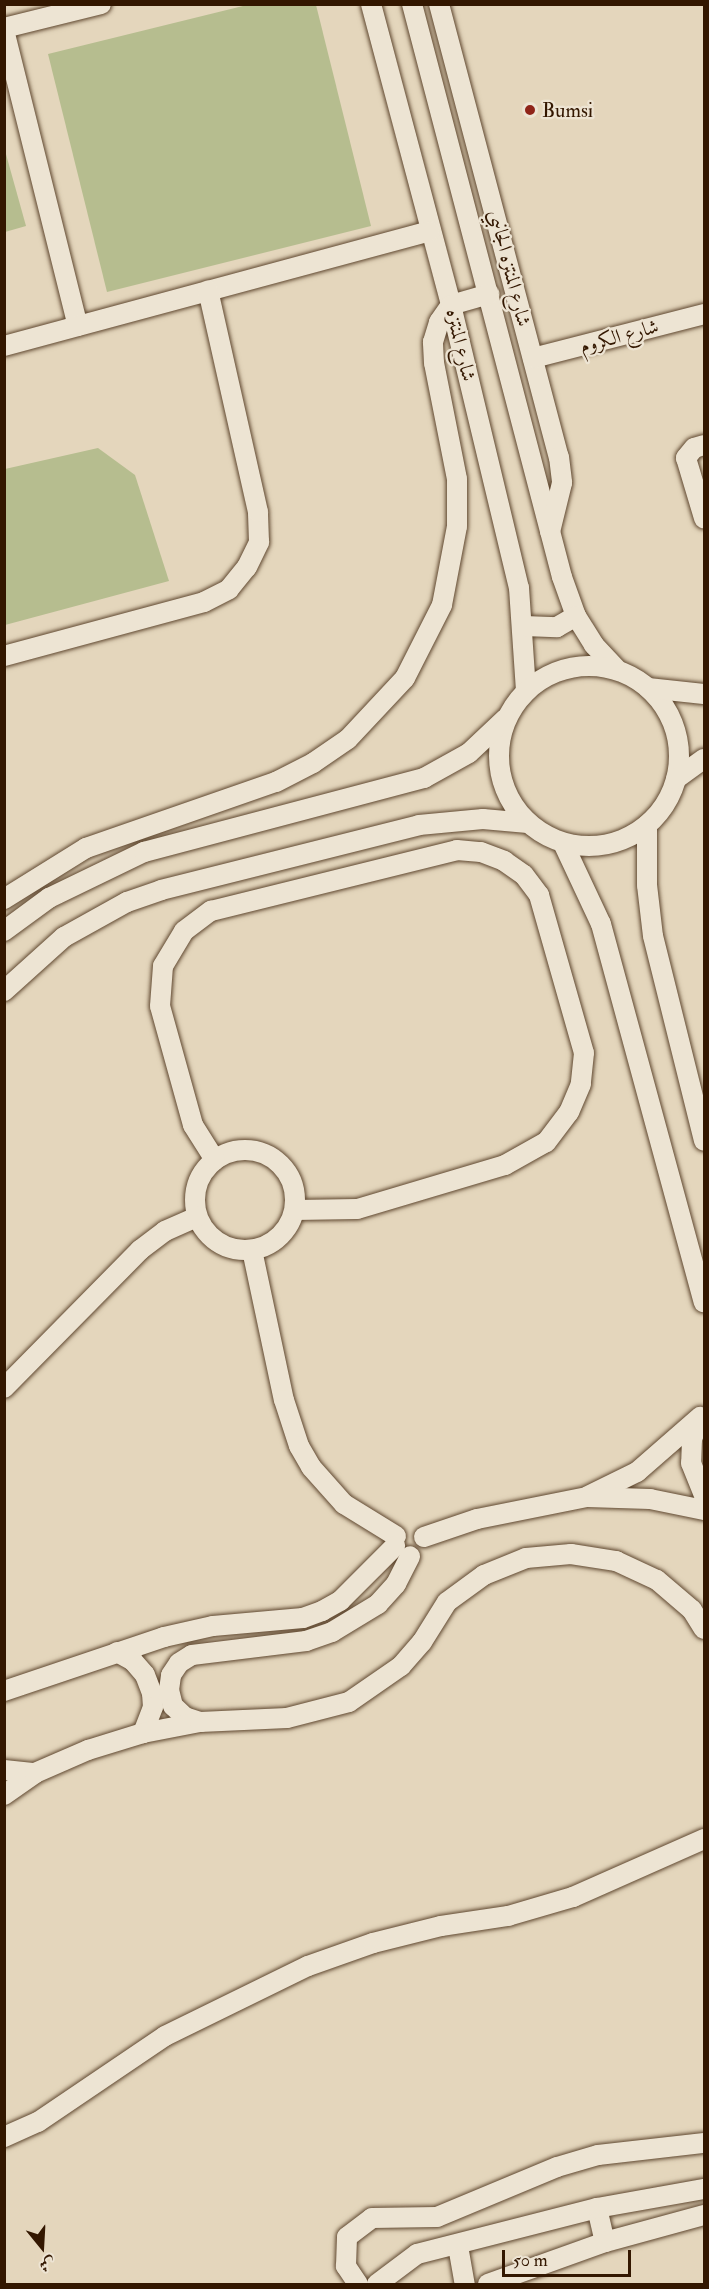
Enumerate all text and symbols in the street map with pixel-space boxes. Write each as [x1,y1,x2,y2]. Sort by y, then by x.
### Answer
place label: Bumsi [542,98,593,122]
marker: Bumsi [523,103,537,117]
street label: شارع المنتزه الجانبي [484,207,536,329]
street label: شارع المنتزه [441,306,481,384]
street label: شارع الكروم [577,314,661,358]
north arrow [12,2217,72,2277]
scale bar [505,2238,634,2276]
text: 50 m [513,2249,548,2272]
text: ش [37,2252,58,2276]

